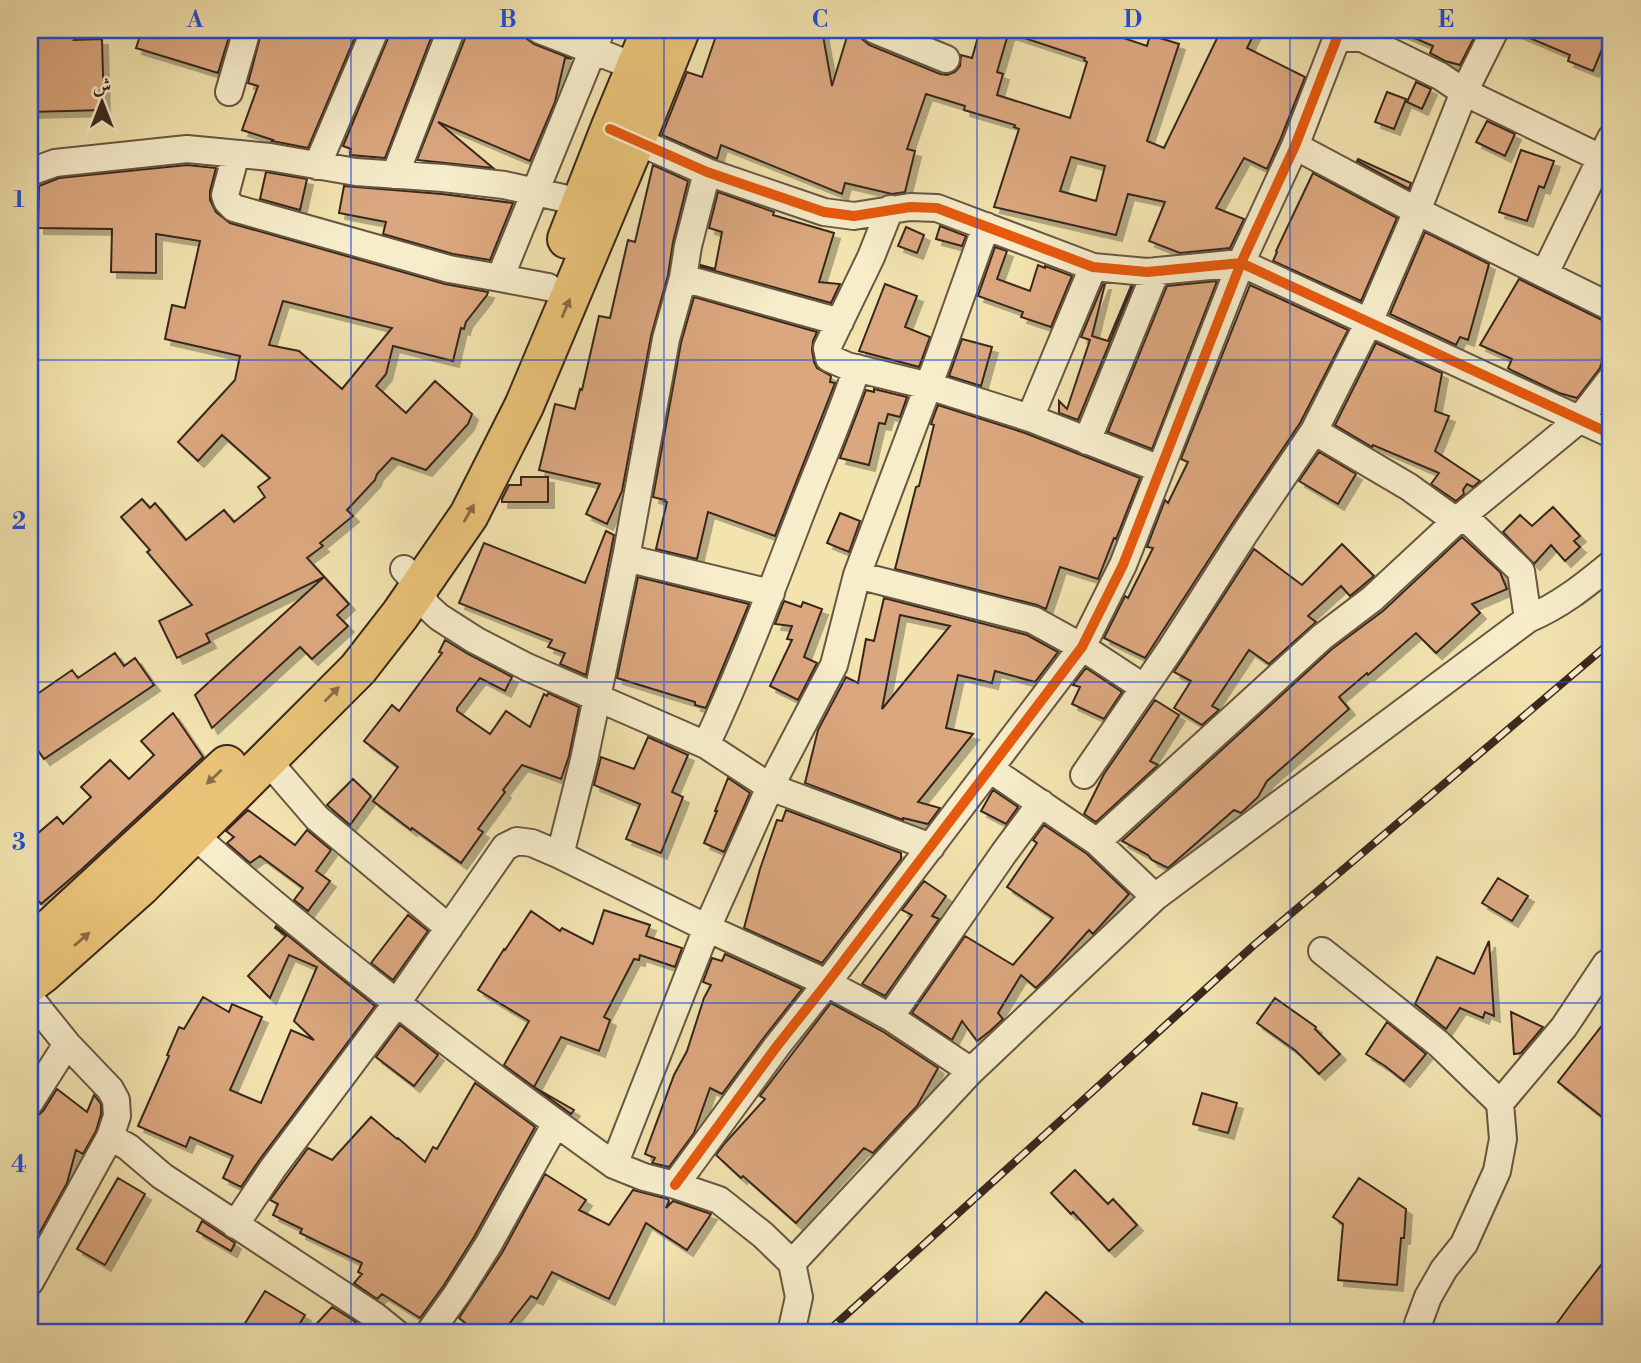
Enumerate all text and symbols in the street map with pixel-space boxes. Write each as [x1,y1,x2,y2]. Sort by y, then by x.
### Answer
text: A [186,6,204,34]
text: B [499,6,517,34]
text: C [812,6,828,34]
text: D [1124,6,1142,34]
text: E [1438,6,1454,34]
north arrow [66,66,136,136]
text: ش [93,74,111,98]
text: 1 [13,186,25,214]
one-way arrow [560,298,572,318]
one-way arrow [463,504,476,523]
text: 2 [12,508,26,536]
one-way arrow [324,686,341,703]
one-way arrow [206,768,223,784]
text: 3 [12,829,26,857]
one-way arrow [73,931,90,947]
text: 4 [11,1151,27,1179]

